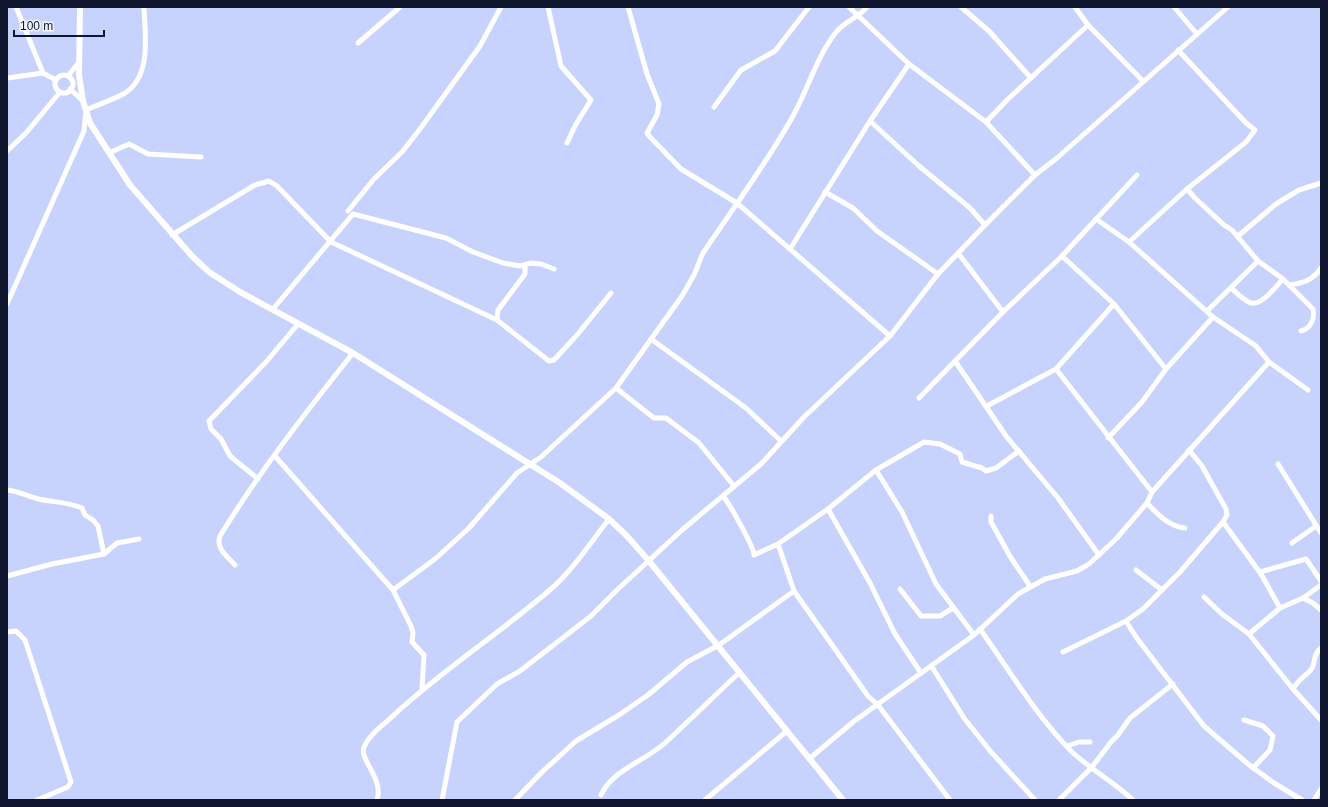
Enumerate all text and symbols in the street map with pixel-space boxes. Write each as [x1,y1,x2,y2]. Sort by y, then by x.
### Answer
scale bar [14,12,104,38]
text: 100 m [20,19,53,33]

